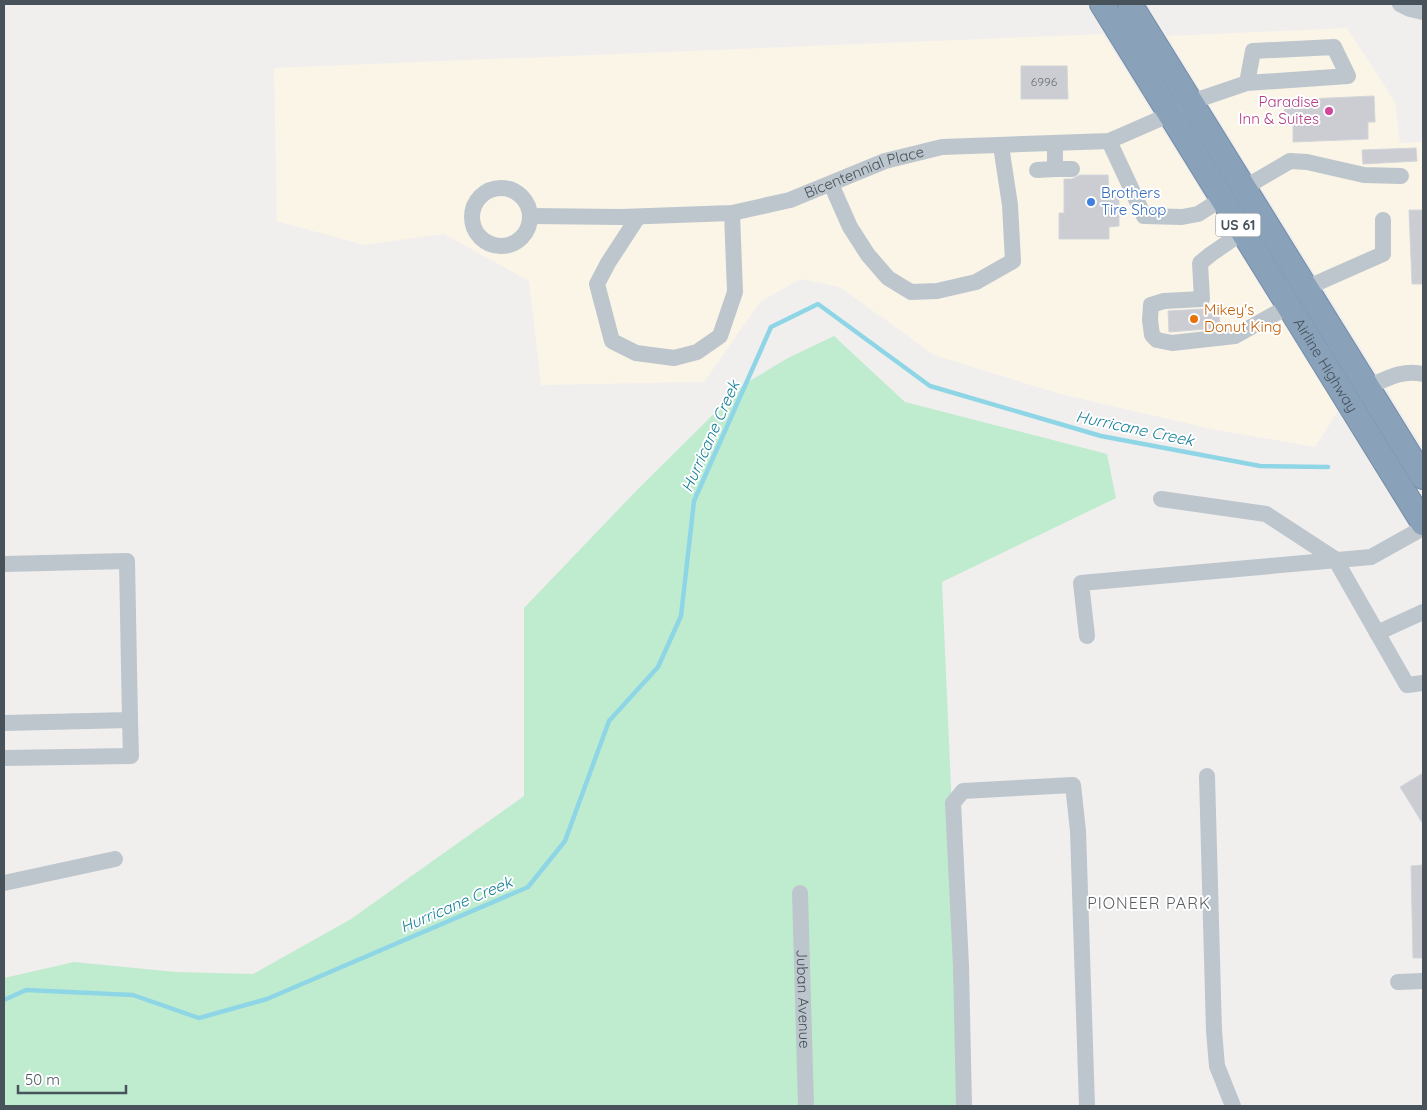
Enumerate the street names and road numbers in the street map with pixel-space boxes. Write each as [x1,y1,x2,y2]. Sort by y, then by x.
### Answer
street label: Bicentennial Place [801,142,926,202]
road number: US 61 [1216,214,1260,236]
street label: Airline Highway [1290,314,1362,416]
street label: Juban Avenue [793,949,814,1049]

